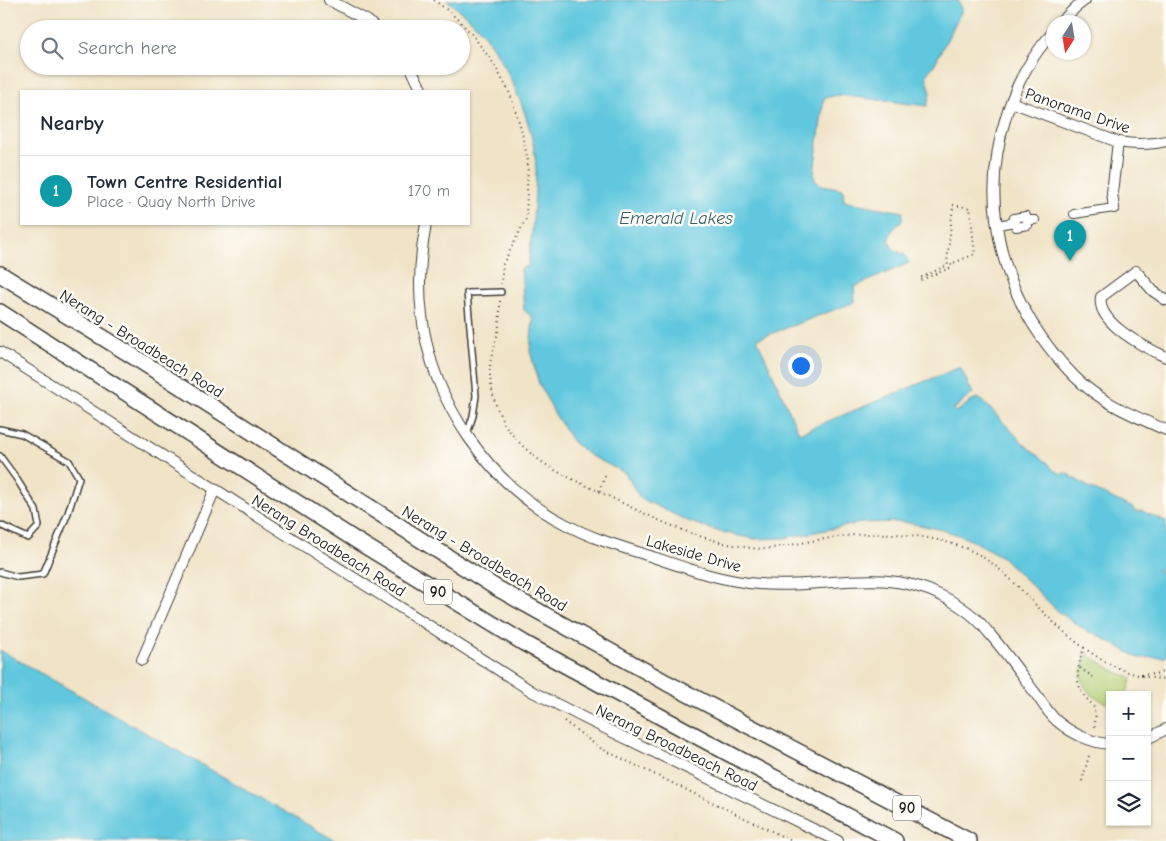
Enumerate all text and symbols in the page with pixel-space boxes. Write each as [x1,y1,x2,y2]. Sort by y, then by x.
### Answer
north arrow [1046,15,1091,60]
search box [20,20,470,75]
icon: search [38,34,66,62]
text: Search here [78,37,177,59]
street label: Panorama Drive [1023,85,1132,137]
text: Nearby [40,111,104,135]
text: Town Centre Residential [87,171,282,193]
text: 1 [53,182,59,200]
text: 170 m [408,182,450,200]
text: Place · Quay North Drive [87,193,255,211]
water label: Emerald Lakes [619,208,733,229]
pin: 1 [1054,220,1086,261]
street label: Nerang - Broadbeach Road [56,286,227,402]
your location [788,353,814,379]
street label: Nerang Broadbeach Road [248,491,409,601]
street label: Nerang - Broadbeach Road [399,502,570,615]
street label: Lakeside Drive [644,532,743,576]
road number: 90 [424,580,452,604]
map controls [1106,691,1151,826]
button: + [1106,691,1151,736]
street label: Nerang Broadbeach Road [593,701,760,795]
button: − [1106,736,1151,781]
button: layers [1106,781,1151,826]
road number: 90 [893,796,921,820]

